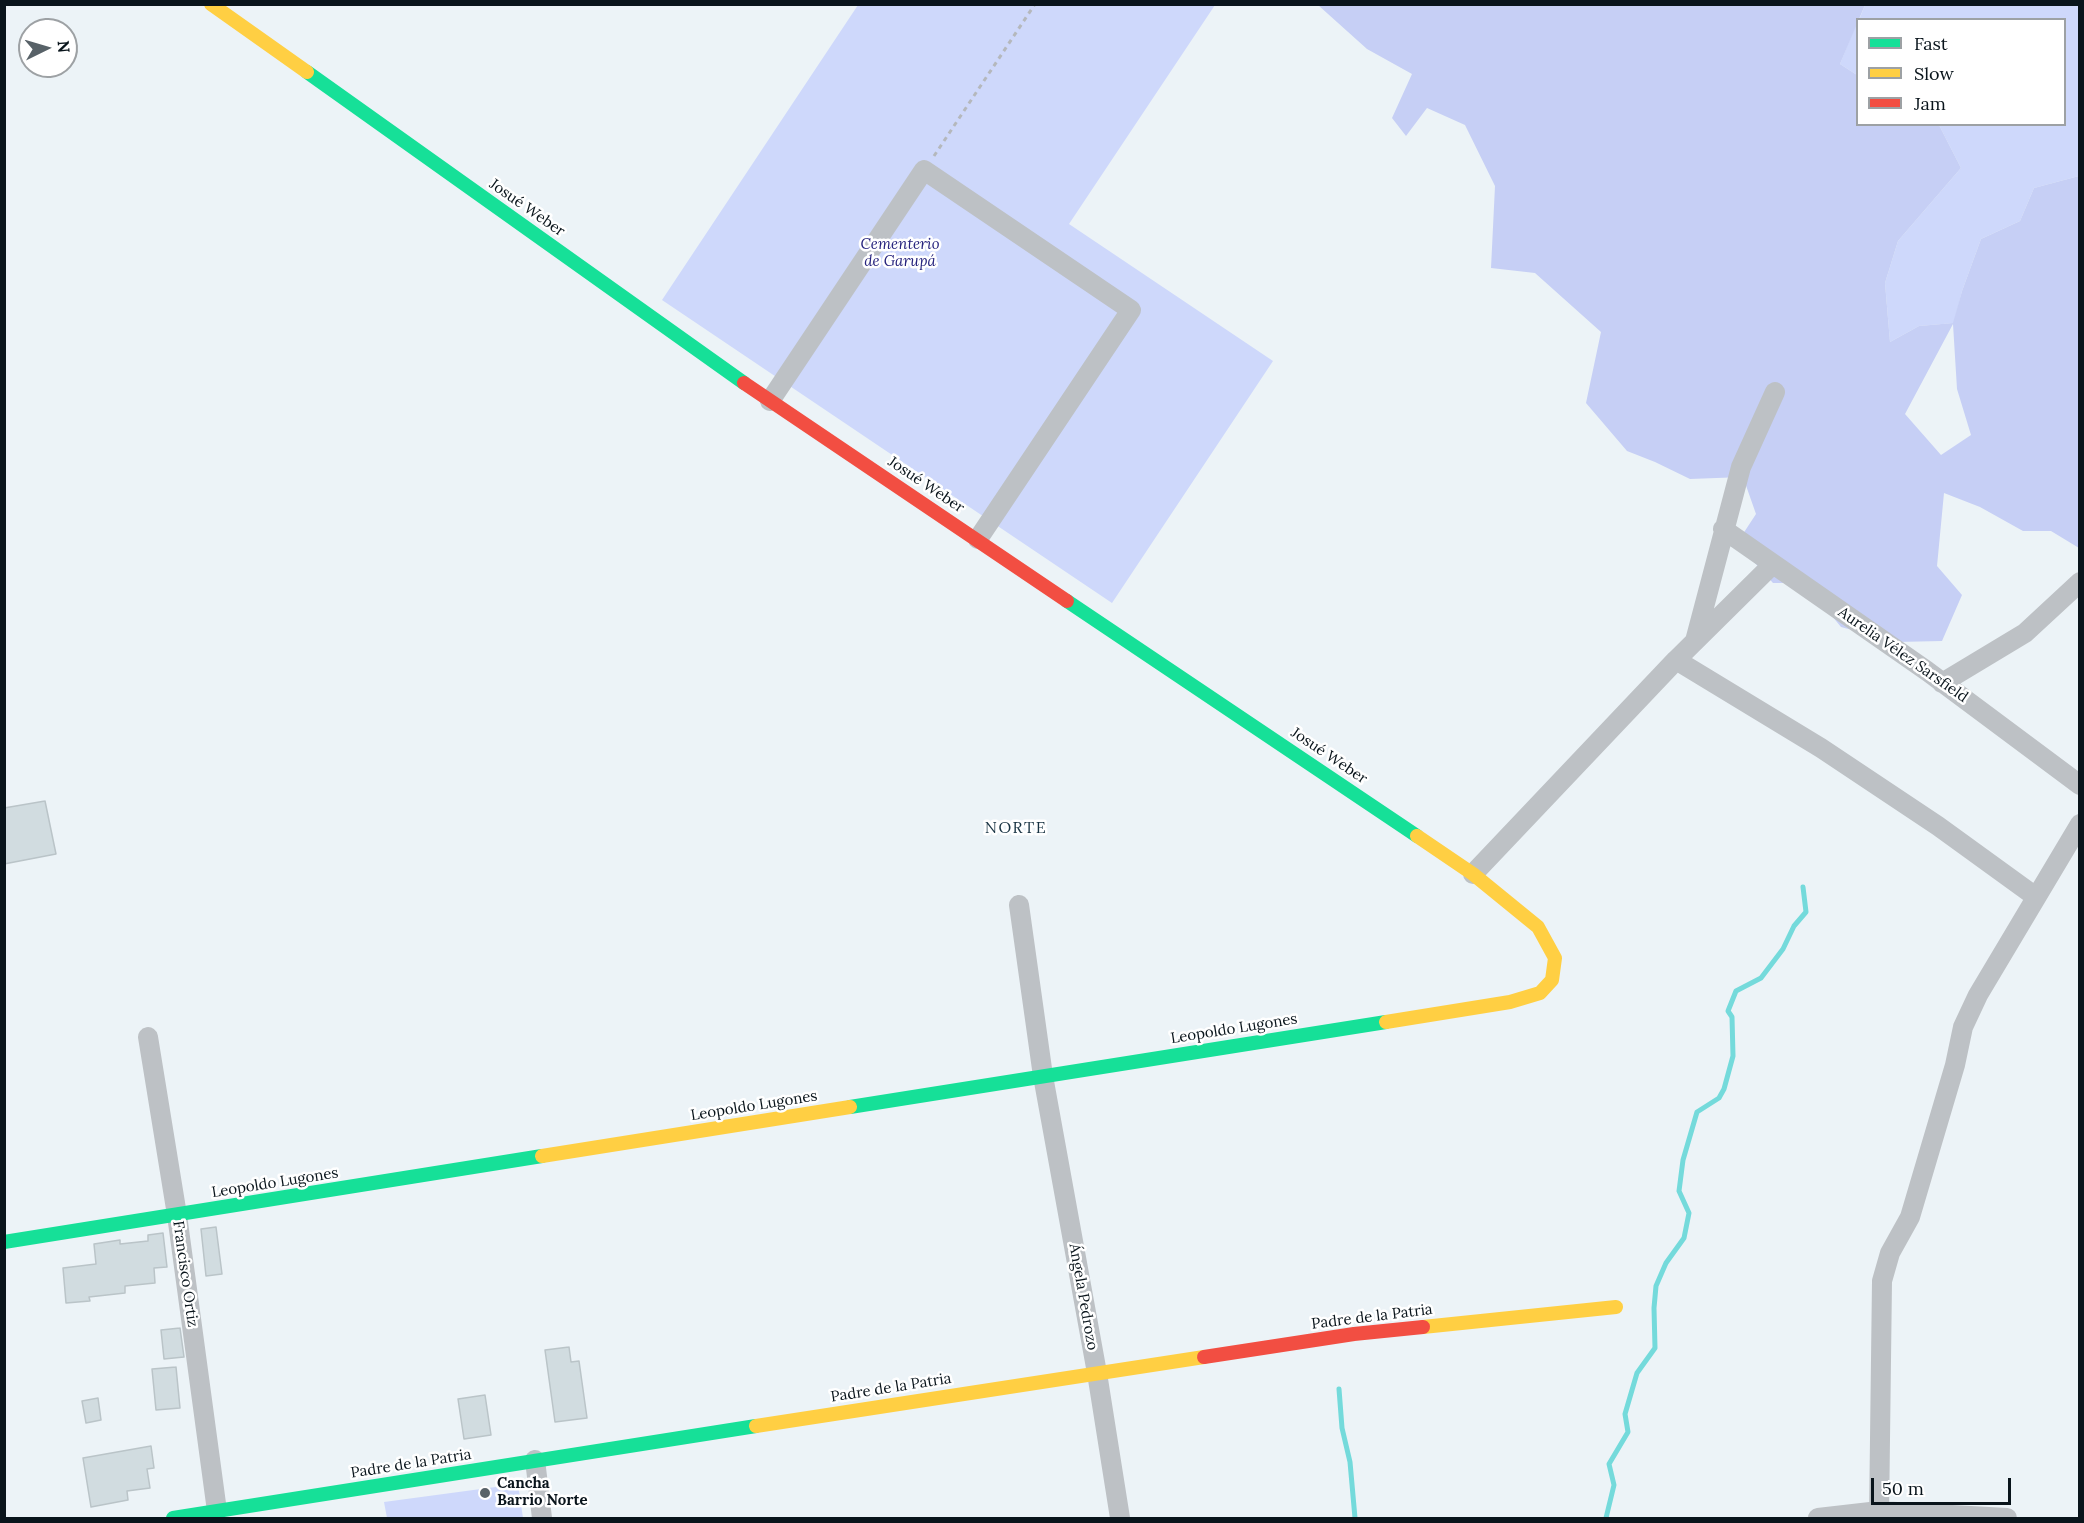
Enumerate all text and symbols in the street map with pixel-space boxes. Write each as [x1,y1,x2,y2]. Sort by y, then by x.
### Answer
north arrow [18,18,78,78]
legend [1856,18,2066,126]
text: Fast [1914,32,1948,55]
text: N [53,40,74,54]
text: Slow [1914,62,1954,85]
text: Jam [1914,92,1946,115]
street label: Josué Weber [486,175,568,241]
park label: Cementerio de Garupá [860,236,940,271]
street label: Josué Weber [884,453,968,517]
street label: Aurelia Vélez Sarsfield [1835,603,1971,707]
street label: Josué Weber [1287,724,1371,788]
district label: NORTE [985,818,1047,838]
street label: Leopoldo Lugones [1169,1010,1299,1048]
street label: Leopoldo Lugones [689,1087,819,1125]
street label: Leopoldo Lugones [210,1164,340,1202]
street label: Francisco Ortiz [169,1220,201,1328]
street label: Ángela Pedrozo [1065,1242,1101,1352]
street label: Padre de la Patria [1310,1301,1434,1333]
street label: Padre de la Patria [829,1370,953,1406]
street label: Padre de la Patria [349,1446,473,1482]
scale bar [1874,1466,2014,1504]
place label: Cancha Barrio Norte [497,1475,588,1510]
text: 50 m [1882,1477,1924,1500]
marker: Cancha Barrio Norte [478,1486,492,1500]

